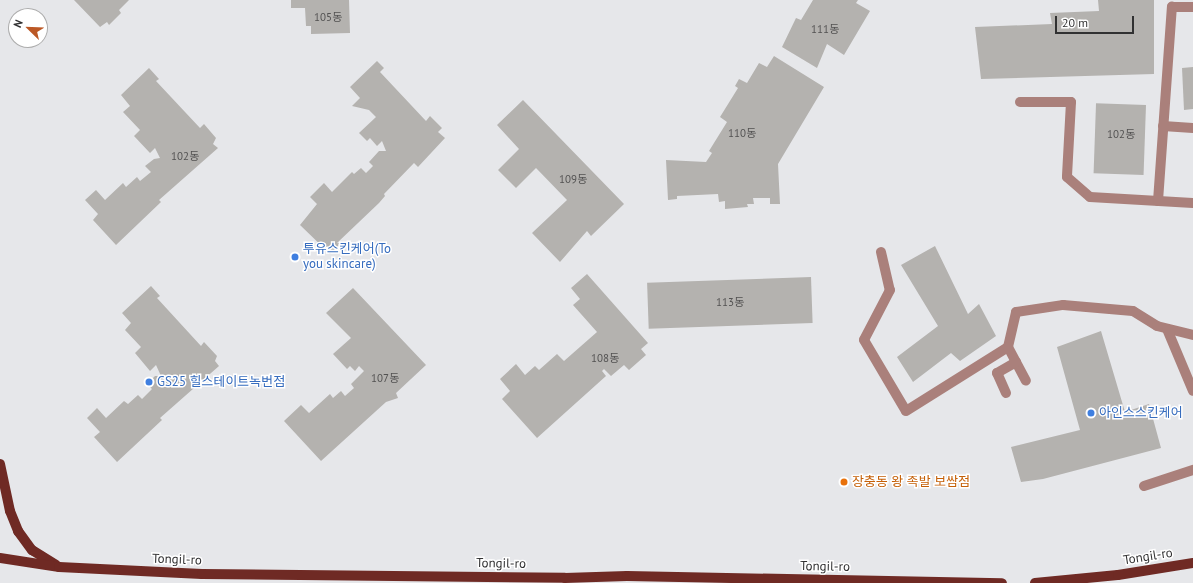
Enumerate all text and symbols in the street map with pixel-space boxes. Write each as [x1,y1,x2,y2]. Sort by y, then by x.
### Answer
north arrow [8,8,48,48]
scale bar [1057,8,1136,34]
house number: 105동 [314,10,342,24]
text: 20 m [1062,15,1088,30]
text: N [10,18,26,30]
house number: 111동 [811,22,839,36]
house number: 110동 [728,126,756,140]
house number: 102동 [1107,127,1135,141]
house number: 102동 [171,149,199,163]
house number: 109동 [559,172,587,186]
place label: 투유스킨케어(To you skincare) [303,242,391,273]
marker: 투유스킨케어(To you skincare) [290,252,300,262]
house number: 113동 [716,295,744,309]
house number: 108동 [591,351,619,365]
house number: 107동 [371,371,399,385]
place label: GS25 힐스테이트녹번점 [157,374,285,390]
marker: GS25 힐스테이트녹번점 [144,377,154,387]
place label: 아인스스킨케어 [1099,405,1183,421]
marker: 아인스스킨케어 [1086,408,1096,418]
place label: 장충동 왕 족발 보쌈점 [852,474,970,490]
marker: 장충동 왕 족발 보쌈점 [839,477,849,487]
street label: Tongil-ro [1122,545,1174,569]
street label: Tongil-ro [152,551,202,569]
street label: Tongil-ro [476,556,526,572]
street label: Tongil-ro [800,559,850,575]

